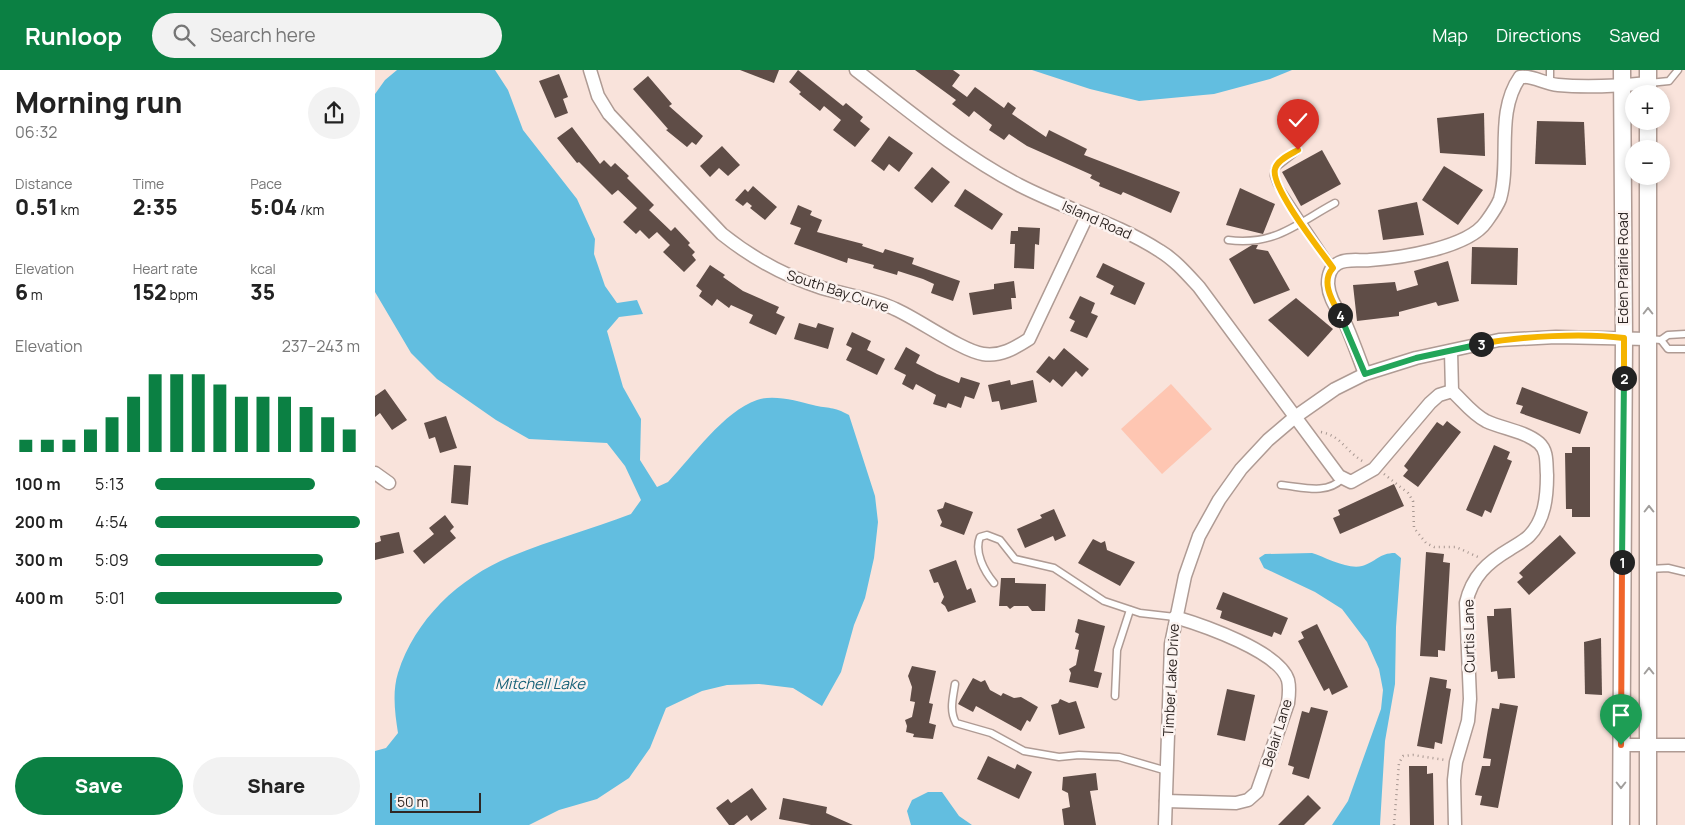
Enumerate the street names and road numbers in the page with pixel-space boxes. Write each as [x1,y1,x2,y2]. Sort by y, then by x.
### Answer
street label: Island Road [1059,196,1135,243]
street label: Eden Prairie Road [1613,212,1632,324]
street label: South Bay Curve [785,265,892,316]
street label: Curtis Lane [1458,599,1479,673]
street label: Timber Lake Drive [1158,623,1183,737]
street label: Belair Lane [1257,696,1296,769]

